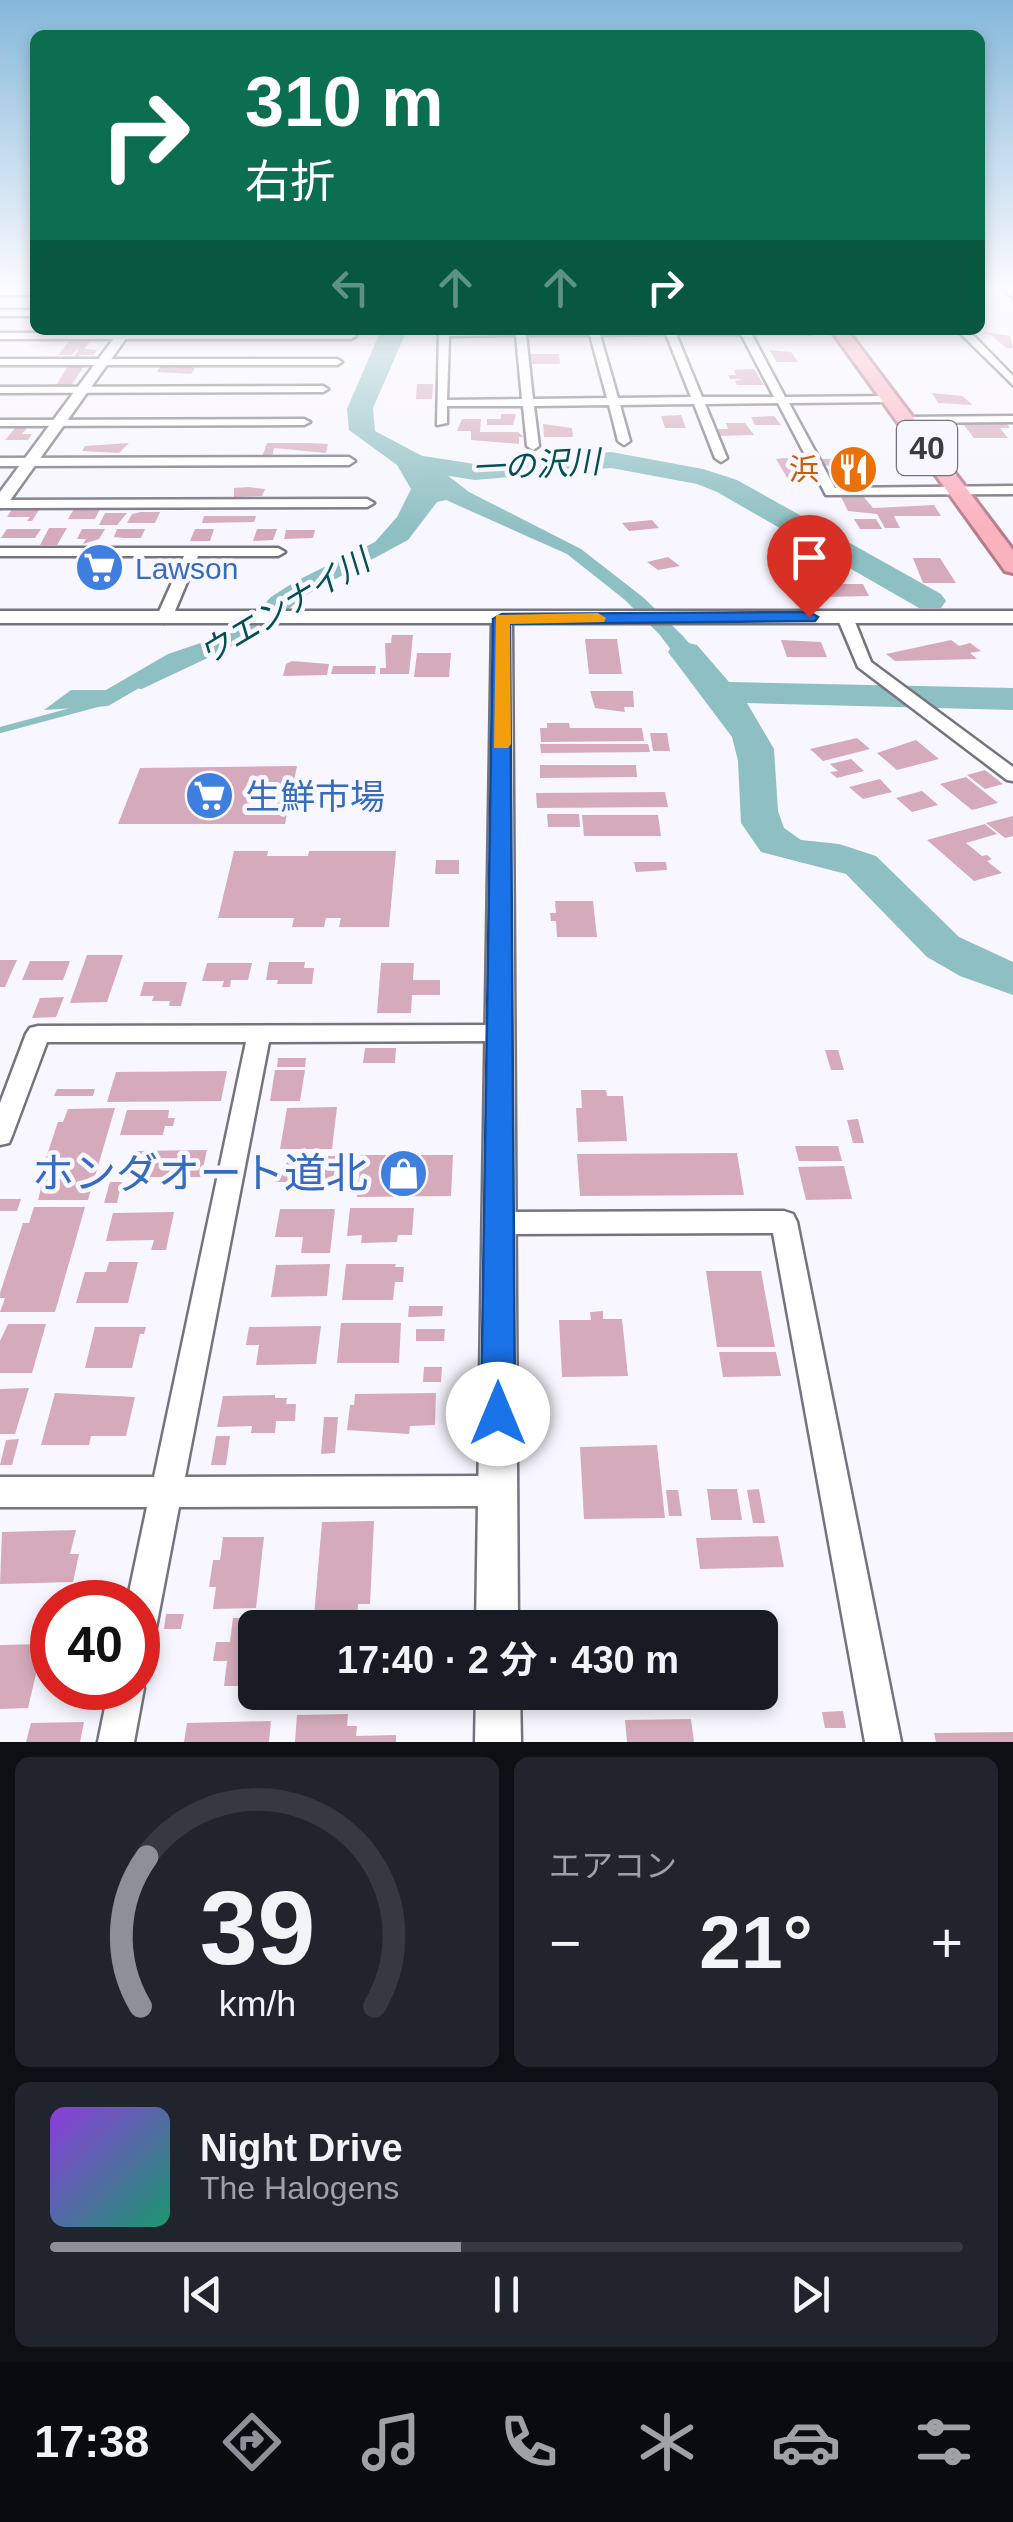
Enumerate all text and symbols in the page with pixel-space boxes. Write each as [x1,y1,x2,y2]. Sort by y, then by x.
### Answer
text: 310 m [245,63,443,141]
icon: right [80,70,210,200]
text: 右折 [245,156,335,207]
icon: left [323,260,378,315]
icon: ahead [428,260,483,315]
icon: ahead [533,260,588,315]
icon: right [638,260,693,315]
road number: 40 [897,421,957,475]
restaurant icon: 浜 [828,443,880,495]
water label: 一の沢川 [471,444,604,486]
place label: 浜 [789,453,819,486]
pin [767,515,852,618]
icon: arrive [782,530,837,585]
water label: ウエンナイ川 [192,541,378,672]
supermarket icon: Lawson [74,542,126,594]
place label: Lawson [135,552,238,585]
supermarket icon: 生鮮市場 [184,770,236,822]
place label: 生鮮市場 [245,777,385,816]
shop icon: ホンダオート道北 [377,1147,429,1199]
place label: ホンダオート道北 [32,1150,368,1197]
position arrow [446,1362,550,1466]
speed limit sign: 40 [30,1580,160,1710]
text: 17:40 · 2 分 · 430 m [337,1639,679,1681]
text: エアコン [549,1848,677,1884]
text: 39 [199,1870,315,1986]
text: 21° [699,1900,813,1984]
text: − [549,1912,581,1974]
text: + [931,1912,963,1974]
text: km/h [218,1984,296,2024]
text: Night Drive [200,2127,403,2169]
text: The Halogens [200,2170,399,2206]
icon: previous [175,2267,230,2322]
icon: pause [479,2267,534,2322]
icon: next [783,2267,838,2322]
icon: directions [217,2407,287,2477]
icon: music [356,2407,426,2477]
icon: phone [494,2407,564,2477]
icon: climate [632,2407,702,2477]
icon: car [771,2407,841,2477]
icon: filters [909,2407,979,2477]
text: 17:38 [34,2416,149,2467]

